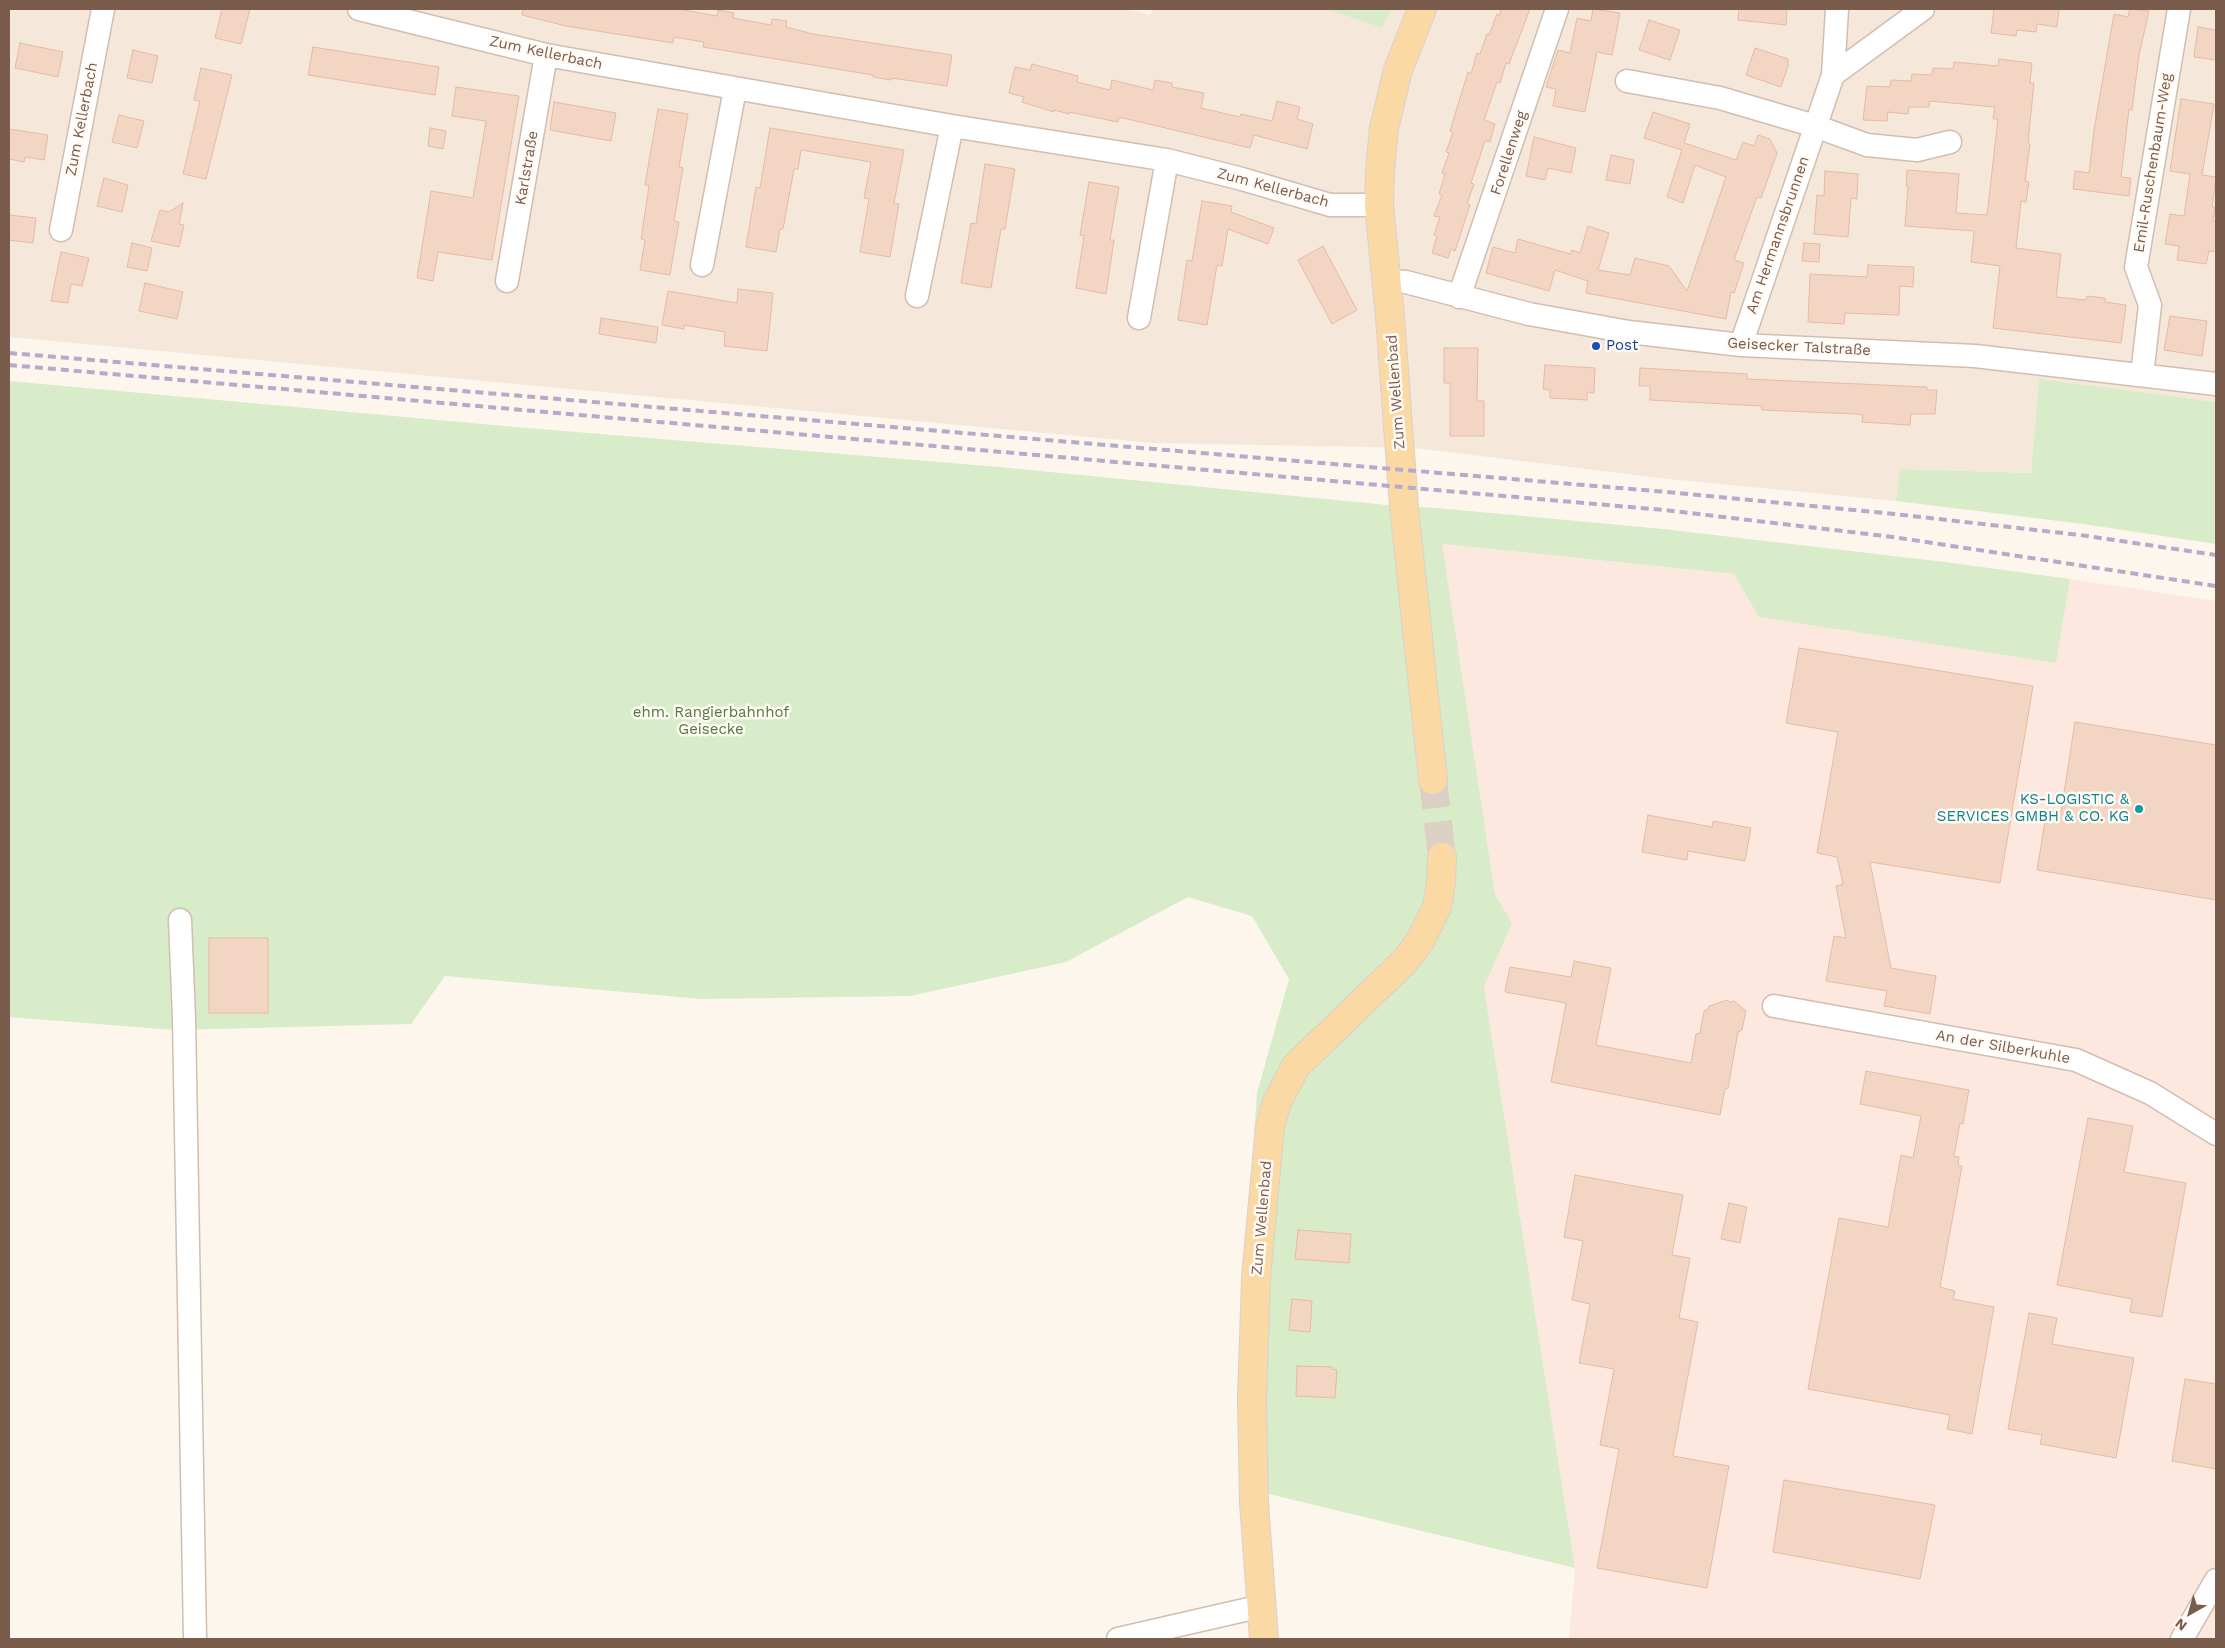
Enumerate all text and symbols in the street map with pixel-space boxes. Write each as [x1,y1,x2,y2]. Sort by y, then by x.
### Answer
street label: Zum Kellerbach [488,32,604,74]
street label: Zum Kellerbach [62,61,102,177]
street label: Emil-Ruschenbaum-Weg [2130,72,2176,254]
street label: Forellenweg [1487,108,1531,198]
street label: Karlstraße [512,129,542,207]
street label: Am Hermannsbrunnen [1743,154,1813,316]
street label: Zum Kellerbach [1215,164,1331,212]
street label: Zum Wellenbad [1383,334,1409,450]
street label: Geisecker Talstraße [1727,334,1871,360]
place label: Post [1606,337,1638,355]
marker: Post [1590,340,1602,352]
park label: ehm. Rangierbahnhof Geisecke [633,704,789,739]
place label: KS-LOGISTIC & SERVICES GMBH & CO. KG [1937,791,2129,826]
marker: KS-LOGISTIC & SERVICES GMBH & CO. KG [2133,803,2145,815]
street label: An der Silberkuhle [1934,1026,2072,1068]
street label: Zum Wellenbad [1248,1160,1276,1276]
north arrow [2165,1588,2215,1638]
text: N [2172,1615,2190,1634]

